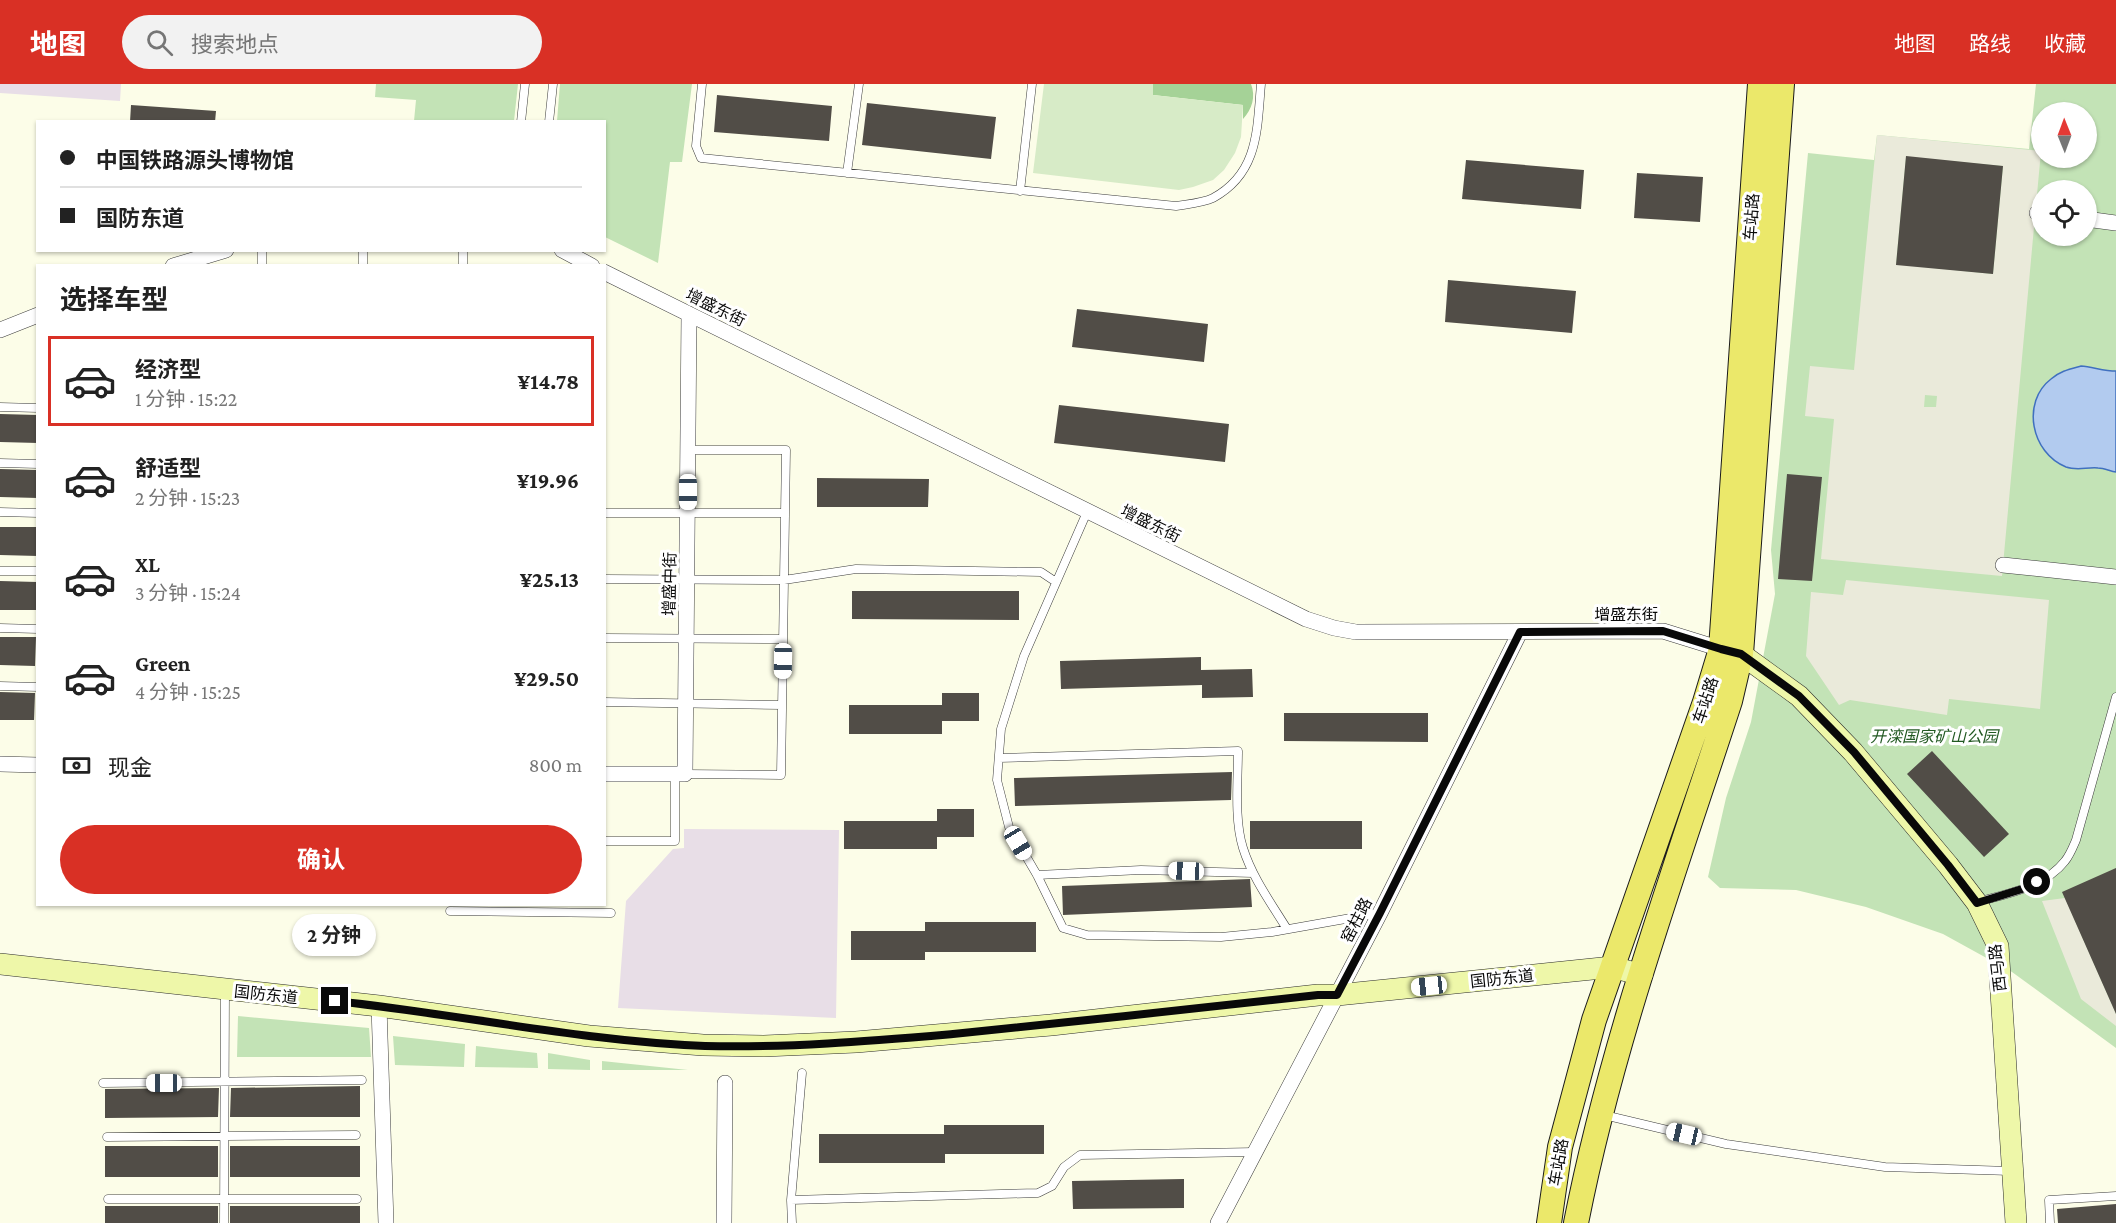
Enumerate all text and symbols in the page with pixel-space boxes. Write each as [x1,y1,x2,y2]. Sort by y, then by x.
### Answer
search box [122,15,542,69]
icon: search [143,26,176,59]
text: 地图 [30,29,86,60]
text: 搜索地点 [191,32,279,57]
text: 地图 [1894,32,1936,56]
text: 路线 [1969,32,2011,56]
text: 收藏 [2044,32,2086,56]
north arrow [2031,102,2097,168]
map controls [2031,102,2097,246]
text: 中国铁路源头博物馆 [96,148,294,173]
button: locate [2031,180,2097,246]
street label: 车站路 [1741,192,1762,242]
text: 国防东道 [96,206,184,231]
text: 选择车型 [60,285,168,315]
street label: 增盛东街 [683,286,748,329]
icon: car [63,354,117,408]
text: 经济型 [135,357,201,382]
text: ¥14.78 [518,369,579,394]
text: 1 分钟 · 15:22 [135,388,237,410]
icon: car [63,453,117,507]
text: 舒适型 [135,456,201,481]
text: ¥19.96 [517,468,579,493]
car [679,474,697,510]
text: 2 分钟 · 15:23 [135,487,240,509]
street label: 增盛东街 [1118,502,1183,545]
icon: car [63,552,117,606]
text: XL [135,552,160,577]
street label: 增盛中街 [660,552,679,616]
text: ¥25.13 [520,567,579,592]
text: 3 分钟 · 15:24 [135,582,241,604]
street label: 增盛东街 [1594,606,1658,623]
car [774,643,792,679]
icon: car [63,651,117,705]
text: Green [135,651,191,676]
text: ¥29.50 [514,666,579,691]
street label: 车站路 [1690,675,1721,726]
text: 4 分钟 · 15:25 [135,681,241,703]
park label: 开滦国家矿山公园 [1870,728,2000,745]
icon: cash [60,749,93,782]
text: 800 m [529,754,582,776]
text: 现金 [108,755,152,780]
car [1001,823,1035,863]
button: 确认 [60,825,582,894]
car [1168,861,1204,881]
route start [2023,868,2050,895]
street label: 窑柱路 [1338,895,1375,945]
callout: 2 分钟 [293,914,377,956]
text: 2 分钟 [307,924,361,946]
street label: 西马路 [1986,943,2009,993]
street label: 国防东道 [1469,967,1535,990]
car [1410,975,1448,997]
street label: 国防东道 [233,983,299,1006]
route end [321,987,348,1014]
car [146,1074,182,1092]
car [1664,1121,1704,1147]
street label: 车站路 [1546,1137,1571,1187]

